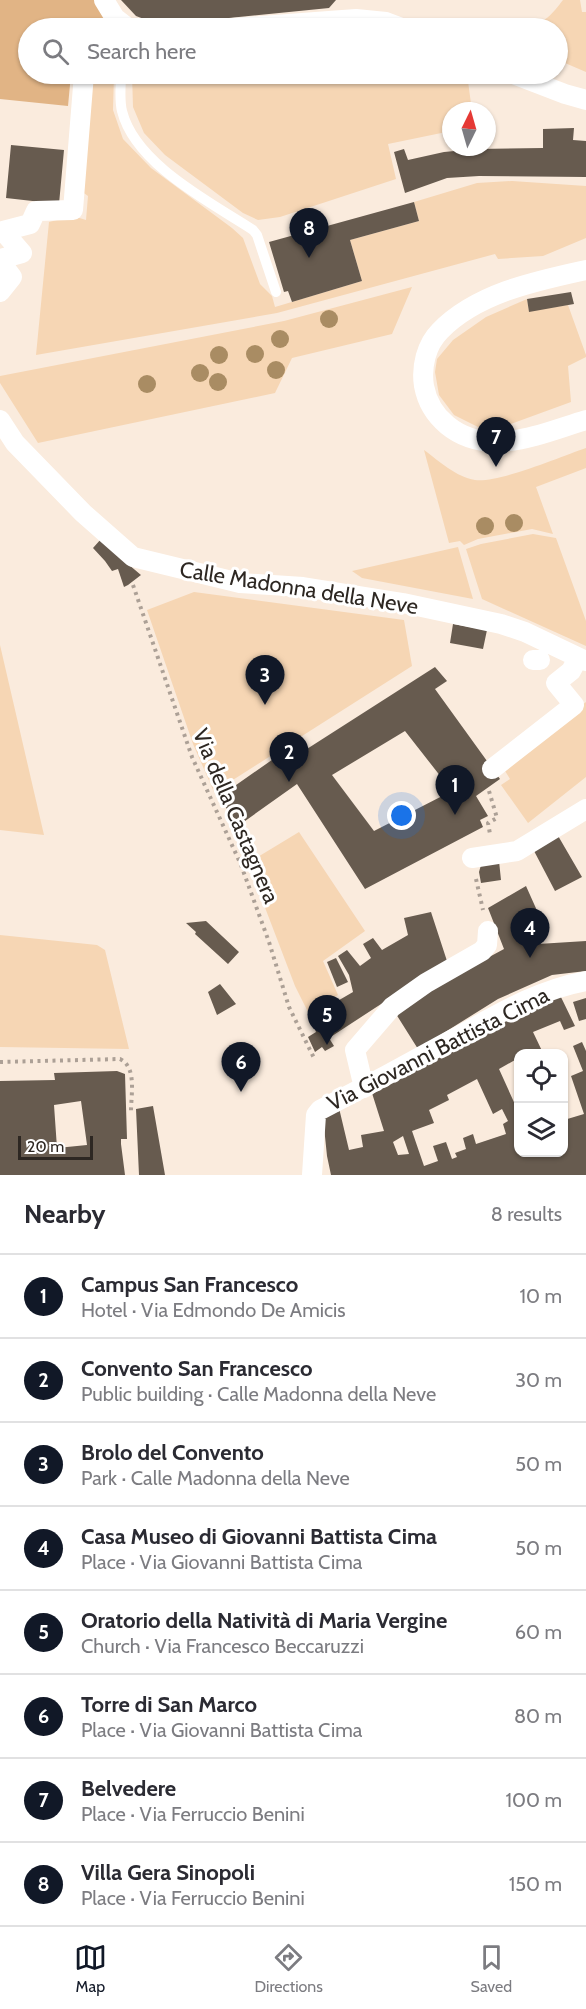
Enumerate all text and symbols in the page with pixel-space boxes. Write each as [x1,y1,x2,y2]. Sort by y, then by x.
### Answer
search box [18,18,568,84]
icon: search [39,35,72,68]
text: Search here [87,38,196,65]
north arrow [442,102,496,156]
pin: 8 [290,208,328,258]
pin: 7 [476,418,516,467]
street label: Calle Madonna della Neve [178,556,420,620]
pin: 3 [246,656,284,705]
street label: Via della Castagnera [187,725,285,908]
pin: 2 [270,732,308,782]
pin: 1 [436,766,474,815]
your location [387,801,416,830]
pin: 4 [510,908,550,958]
street label: Via Giovanni Battista Cima [323,981,554,1117]
pin: 5 [308,996,346,1045]
pin: 6 [222,1042,260,1092]
map controls [514,1049,568,1157]
button: locate [514,1049,568,1103]
button: layers [514,1103,568,1157]
scale bar [18,1133,93,1160]
text: 20 m [27,1137,64,1156]
text: Nearby [24,1198,105,1230]
text: 8 results [491,1202,562,1226]
text: Campus San Francesco [81,1271,298,1298]
text: 1 [40,1284,47,1308]
text: 10 m [519,1284,562,1308]
text: Hotel · Via Edmondo De Amicis [81,1298,346,1322]
text: Convento San Francesco [81,1355,312,1382]
text: 2 [38,1368,49,1392]
text: 30 m [515,1368,562,1392]
text: Public building · Calle Madonna della Neve [81,1382,436,1406]
text: Brolo del Convento [81,1439,264,1466]
text: 3 [38,1452,49,1476]
text: 50 m [515,1452,562,1476]
text: Park · Calle Madonna della Neve [81,1466,350,1490]
text: Casa Museo di Giovanni Battista Cima [81,1523,437,1550]
text: 4 [37,1536,50,1560]
text: 50 m [515,1536,562,1560]
text: Place · Via Giovanni Battista Cima [81,1550,362,1574]
text: Oratorio della Natività di Maria Vergine [81,1607,447,1634]
text: 5 [38,1620,49,1644]
text: 60 m [515,1620,562,1644]
text: Church · Via Francesco Beccaruzzi [81,1634,364,1658]
text: Torre di San Marco [81,1691,257,1718]
text: 6 [38,1704,49,1728]
text: 80 m [514,1704,562,1728]
text: Place · Via Giovanni Battista Cima [81,1718,362,1742]
text: Belvedere [81,1775,176,1802]
text: 7 [38,1788,49,1812]
text: 100 m [506,1788,562,1812]
text: Place · Via Ferruccio Benini [81,1802,305,1826]
text: Villa Gera Sinopoli [81,1859,255,1886]
text: 8 [37,1872,50,1896]
text: 150 m [509,1872,562,1896]
text: Place · Via Ferruccio Benini [81,1886,305,1910]
tab: Map [74,1941,107,1996]
tab: Directions [255,1941,323,1996]
tab: Saved [471,1941,512,1996]

